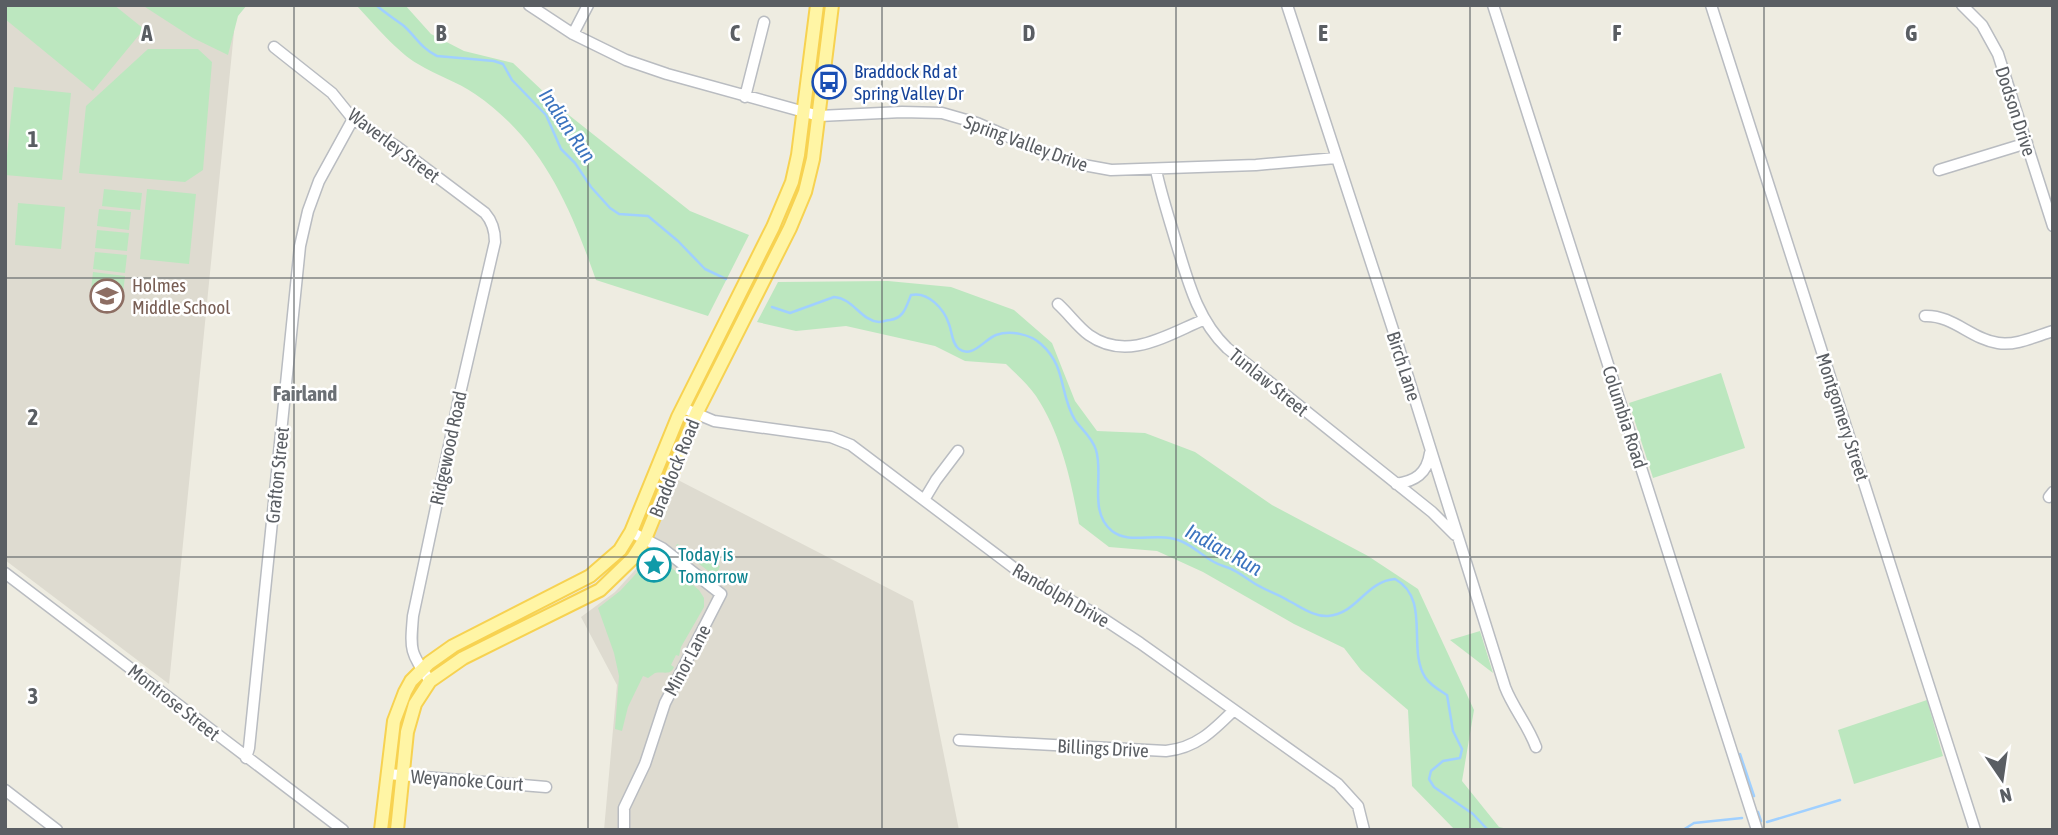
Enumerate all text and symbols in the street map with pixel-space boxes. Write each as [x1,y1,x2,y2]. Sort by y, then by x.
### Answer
text: A [140,20,153,46]
text: B [436,20,447,46]
text: C [730,20,741,46]
text: D [1023,20,1036,46]
text: E [1318,20,1328,46]
text: F [1612,20,1622,46]
text: G [1905,20,1917,46]
place label: Braddock Rd at Spring Valley Dr [854,60,964,104]
bus stop icon: Braddock Rd at Spring Valley Dr [810,63,848,101]
street label: Dodson Drive [1991,63,2041,159]
water label: Indian Run [535,83,601,167]
street label: Waverley Street [344,103,444,187]
street label: Spring Valley Drive [961,110,1091,176]
text: 1 [28,126,39,152]
place label: Holmes Middle School [132,274,230,318]
school or university icon: Holmes Middle School [88,277,126,315]
street label: Birch Lane [1382,328,1426,404]
street label: Tunlaw Street [1225,343,1313,421]
street label: Montgomery Street [1812,350,1874,484]
street label: Columbia Road [1598,363,1652,471]
district label: Fairland [273,381,337,405]
street label: Ridgewood Road [425,389,471,507]
text: 2 [28,404,38,430]
street label: Braddock Road [644,416,704,520]
street label: Grafton Street [261,426,293,524]
water label: Indian Run [1181,518,1267,580]
place label: Today is Tomorrow [678,543,749,587]
place icon: Today is Tomorrow [635,546,673,584]
street label: Randolph Drive [1009,558,1113,632]
street label: Minor Lane [659,621,715,699]
street label: Montrose Street [124,659,224,745]
text: 3 [28,683,38,709]
street label: Billings Drive [1057,735,1149,761]
north arrow [1967,744,2037,814]
street label: Weyanoke Court [410,765,524,795]
text: N [1998,784,2014,808]

